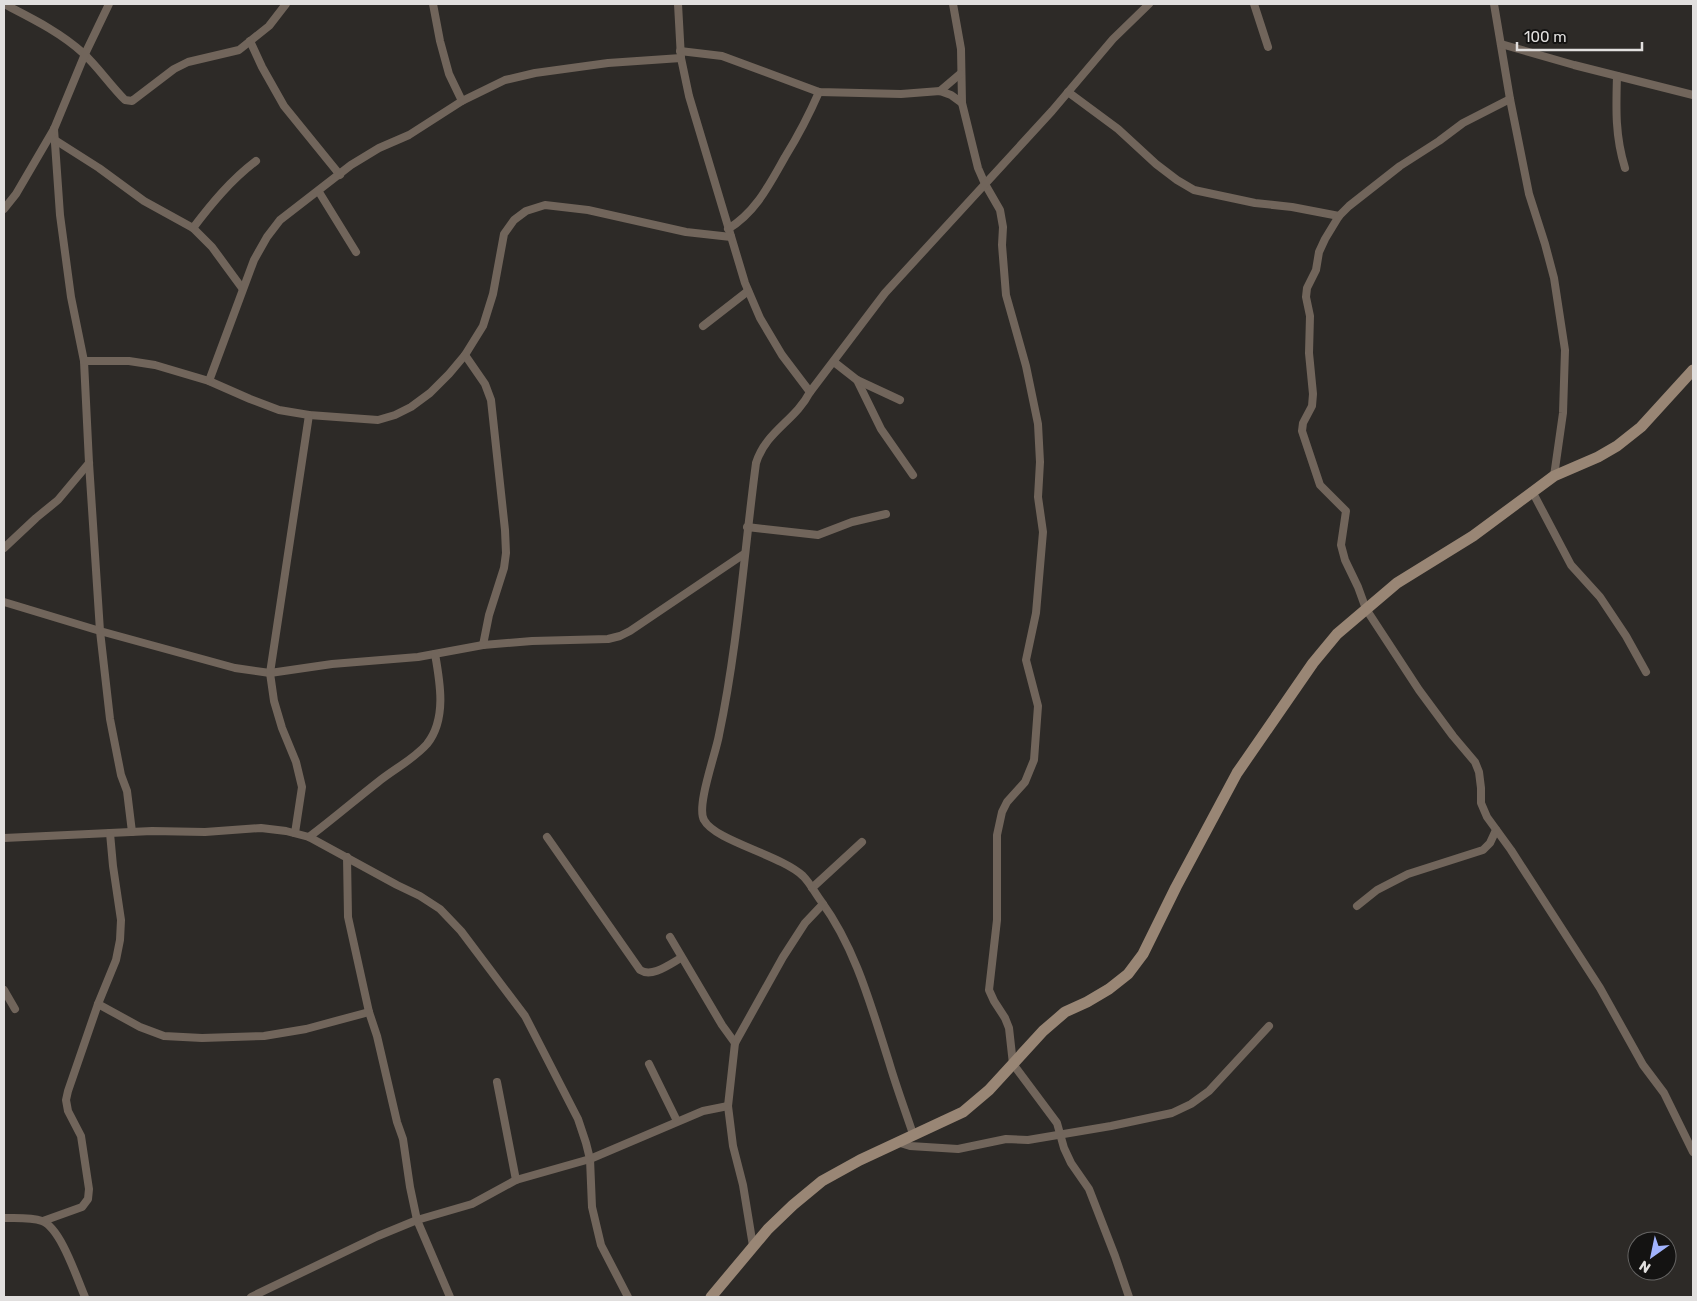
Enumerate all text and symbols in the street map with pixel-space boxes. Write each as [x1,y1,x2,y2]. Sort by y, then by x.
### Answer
scale bar [1517,20,1642,52]
text: 100 m [1524,28,1566,46]
north arrow [1627,1231,1677,1281]
text: N [1636,1257,1654,1276]

